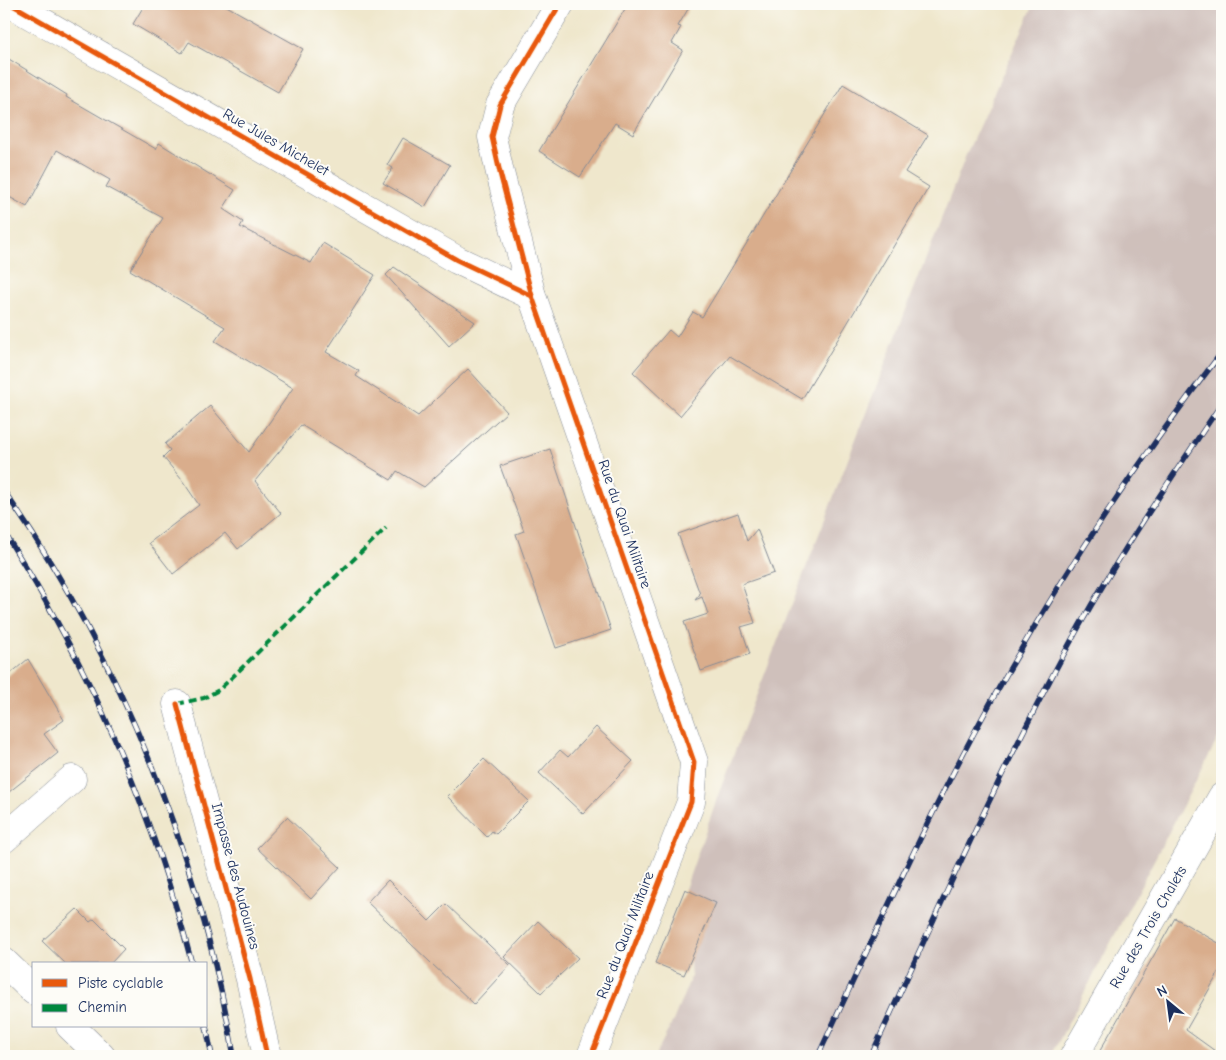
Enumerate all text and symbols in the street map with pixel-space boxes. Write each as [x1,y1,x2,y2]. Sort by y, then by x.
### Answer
street label: Rue Jules Michelet [220,104,333,180]
street label: Rue du Quai Militaire [595,457,656,591]
street label: Impasse des Audouines [208,801,264,951]
street label: Rue des Trois Chalets [1106,863,1190,991]
street label: Rue du Quai Militaire [592,868,658,1001]
legend [32,962,208,1028]
text: Piste cyclable [78,974,164,992]
north arrow [1144,978,1194,1028]
text: N [1154,981,1170,1001]
text: Chemin [78,998,127,1016]

